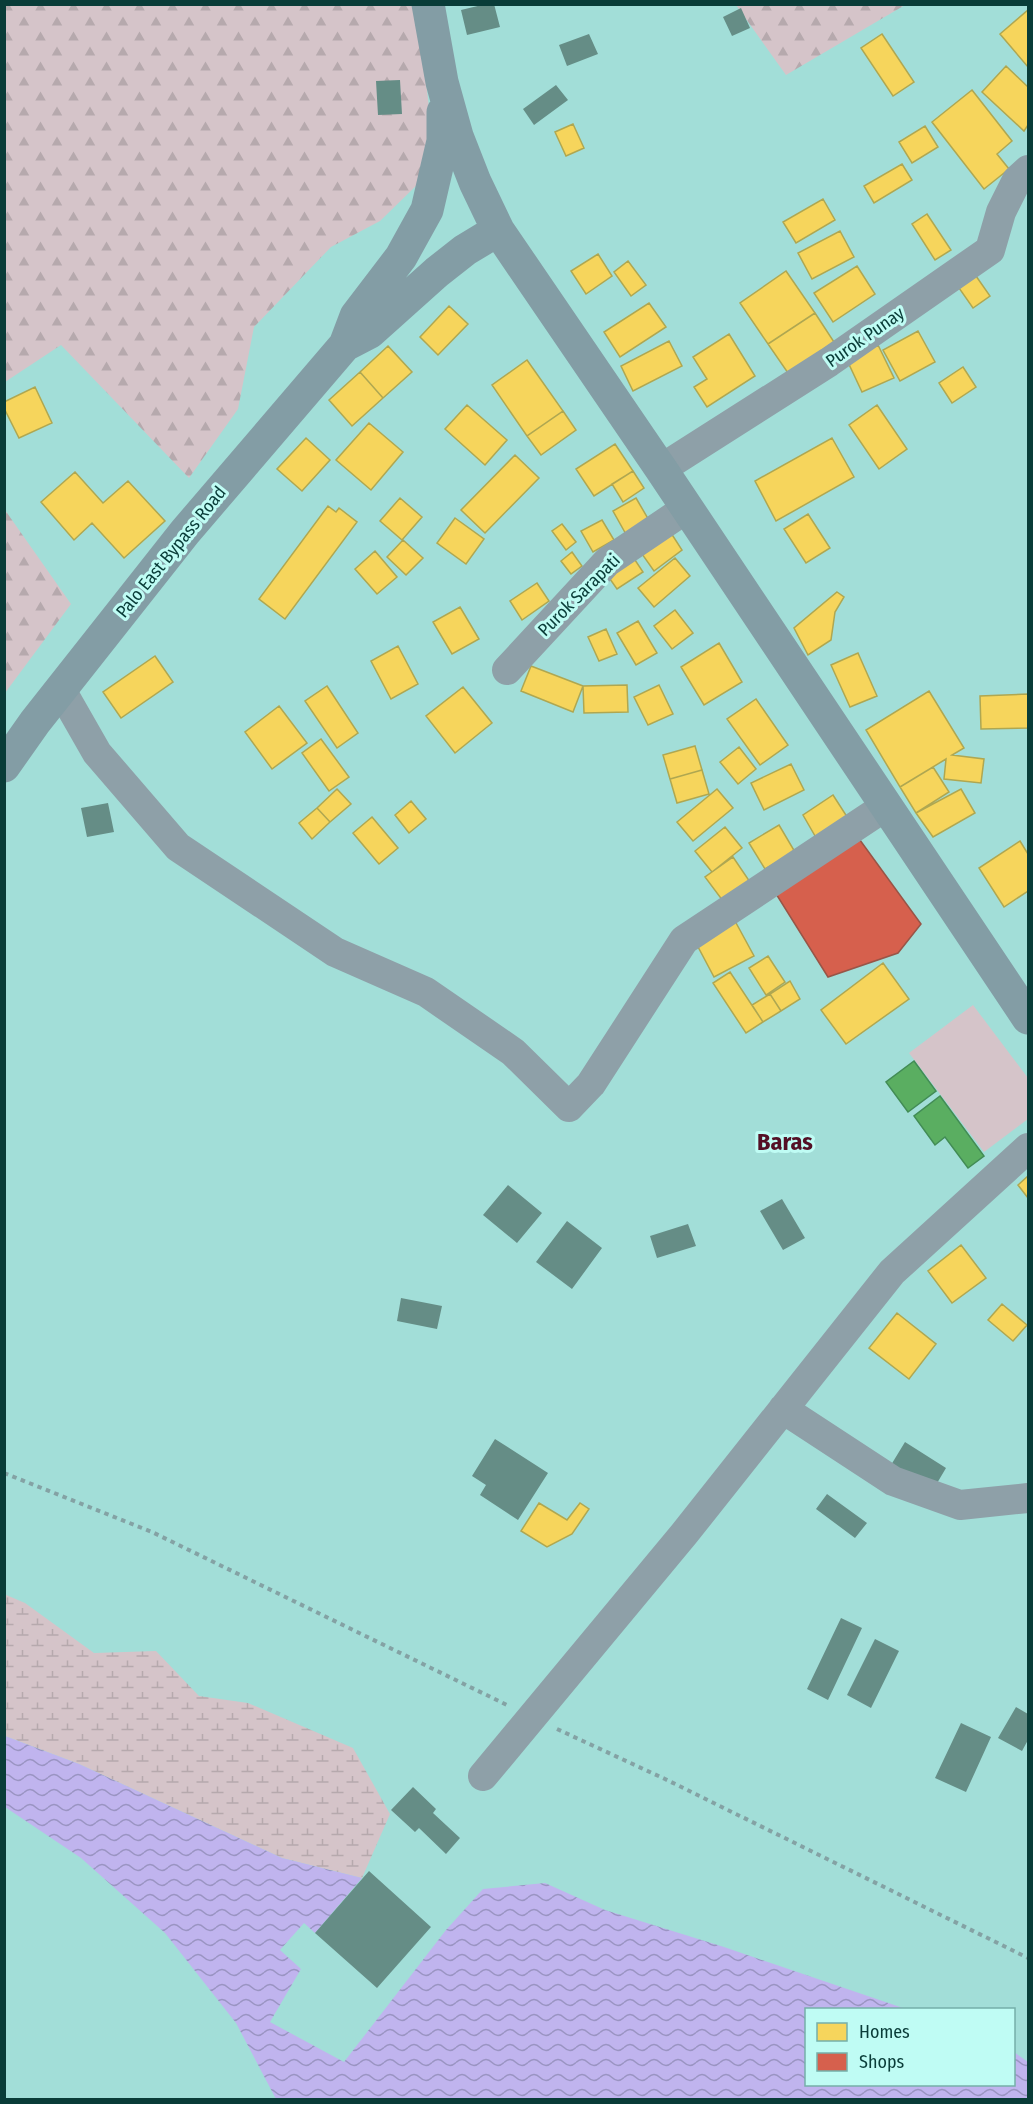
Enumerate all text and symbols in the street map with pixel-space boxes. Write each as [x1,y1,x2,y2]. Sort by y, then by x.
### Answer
street label: Purok Punay [822,302,908,372]
street label: Palo East Bypass Road [111,482,231,622]
street label: Purok Sarapati [533,549,625,641]
district label: Baras [757,1128,813,1156]
legend [805,2008,1015,2086]
text: Homes [859,2021,910,2043]
text: Shops [859,2051,904,2073]

